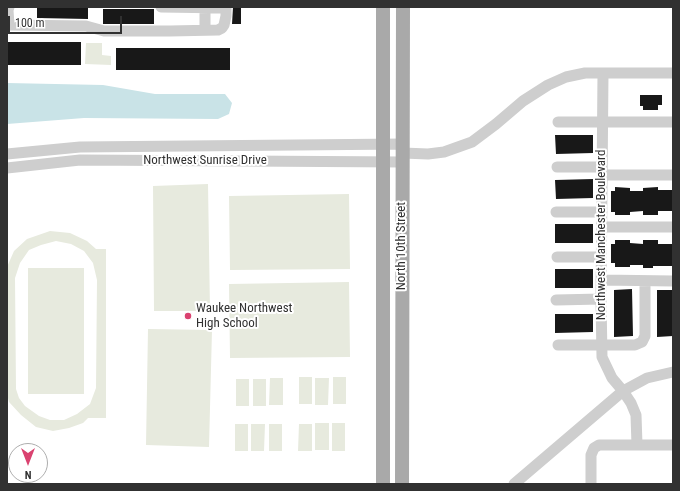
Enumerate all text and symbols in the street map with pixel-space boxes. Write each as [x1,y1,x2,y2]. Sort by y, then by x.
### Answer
scale bar [10,8,124,34]
text: 100 m [15,16,45,30]
street label: Northwest Manchester Boulevard [594,150,610,320]
street label: Northwest Sunrise Drive [143,153,267,169]
street label: North 10th Street [394,202,410,290]
place label: Waukee Northwest High School [196,301,292,332]
marker: Waukee Northwest High School [183,311,193,321]
north arrow [8,443,48,483]
text: N [25,468,31,481]

